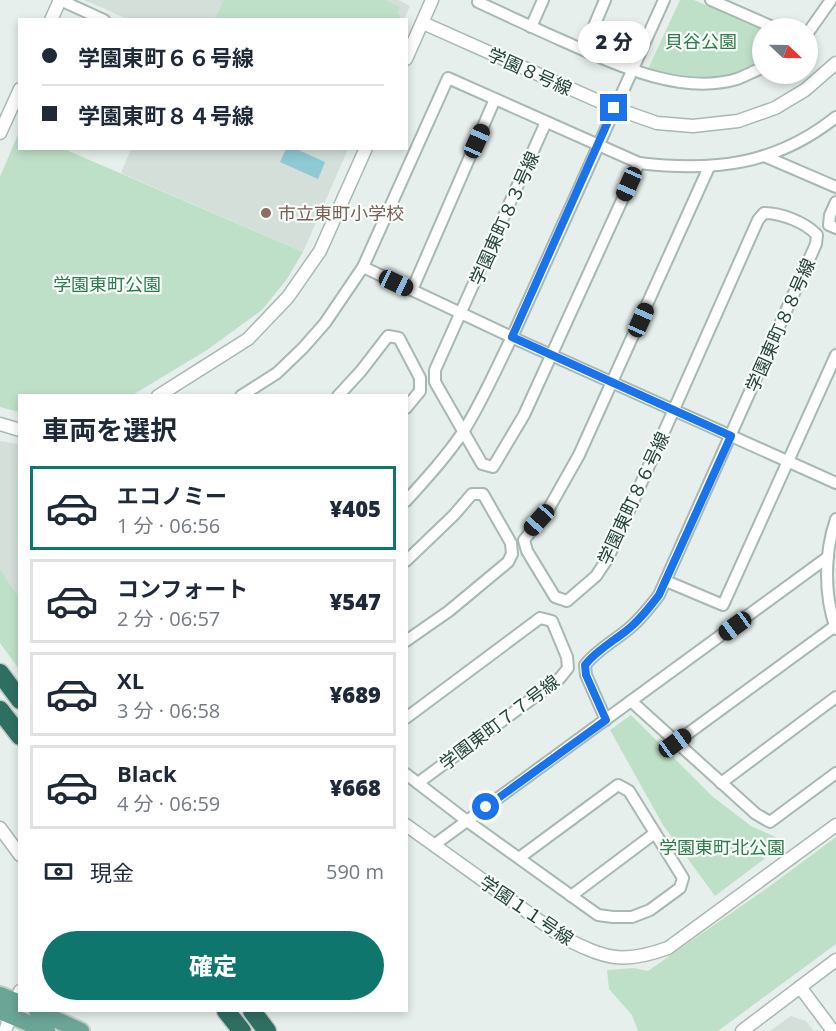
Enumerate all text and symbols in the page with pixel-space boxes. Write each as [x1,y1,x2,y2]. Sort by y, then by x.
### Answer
north arrow [752,18,818,84]
map controls [752,18,818,84]
callout: 2 分 [578,21,650,63]
text: 2 分 [596,28,632,55]
park label: 貝谷公園 [665,29,737,53]
text: 学園東町６６号線 [78,42,254,72]
street label: 学園８号線 [484,42,576,100]
route end [600,94,627,121]
text: 学園東町８４号線 [78,100,254,130]
car [461,121,493,161]
street label: 学園東町８３号線 [464,147,544,289]
car [613,164,645,204]
place label: 市立東町小学校 [278,201,404,225]
marker: 市立東町小学校 [259,206,273,220]
street label: 学園東町８８号線 [740,254,820,396]
car [376,267,416,299]
park label: 学園東町公園 [53,272,161,296]
car [625,300,657,340]
text: 車両を選択 [42,411,177,448]
street label: 学園東町８６号線 [592,428,674,568]
text: エコノミー [117,480,227,510]
icon: car [45,481,99,535]
text: ¥405 [329,493,381,523]
car [520,501,558,539]
text: 1 分 · 06:56 [117,512,220,539]
text: コンフォート [117,573,248,603]
icon: car [45,574,99,628]
text: ¥547 [329,586,381,616]
text: 2 分 · 06:57 [117,605,220,632]
car [715,608,755,644]
text: XL [117,665,144,695]
icon: car [45,667,99,721]
street label: 学園東町７７号線 [434,669,564,775]
text: ¥689 [329,679,381,709]
text: 3 分 · 06:58 [117,697,220,724]
car [655,725,695,761]
text: Black [117,758,177,788]
icon: car [45,760,99,814]
text: ¥668 [329,772,381,802]
text: 4 分 · 06:59 [117,790,220,817]
route start [472,793,499,820]
park label: 学園東町北公園 [659,835,785,859]
icon: cash [42,855,75,888]
text: 現金 [90,857,134,887]
text: 590 m [326,858,384,885]
street label: 学園１１号線 [476,870,578,950]
button: 確定 [42,931,384,1000]

